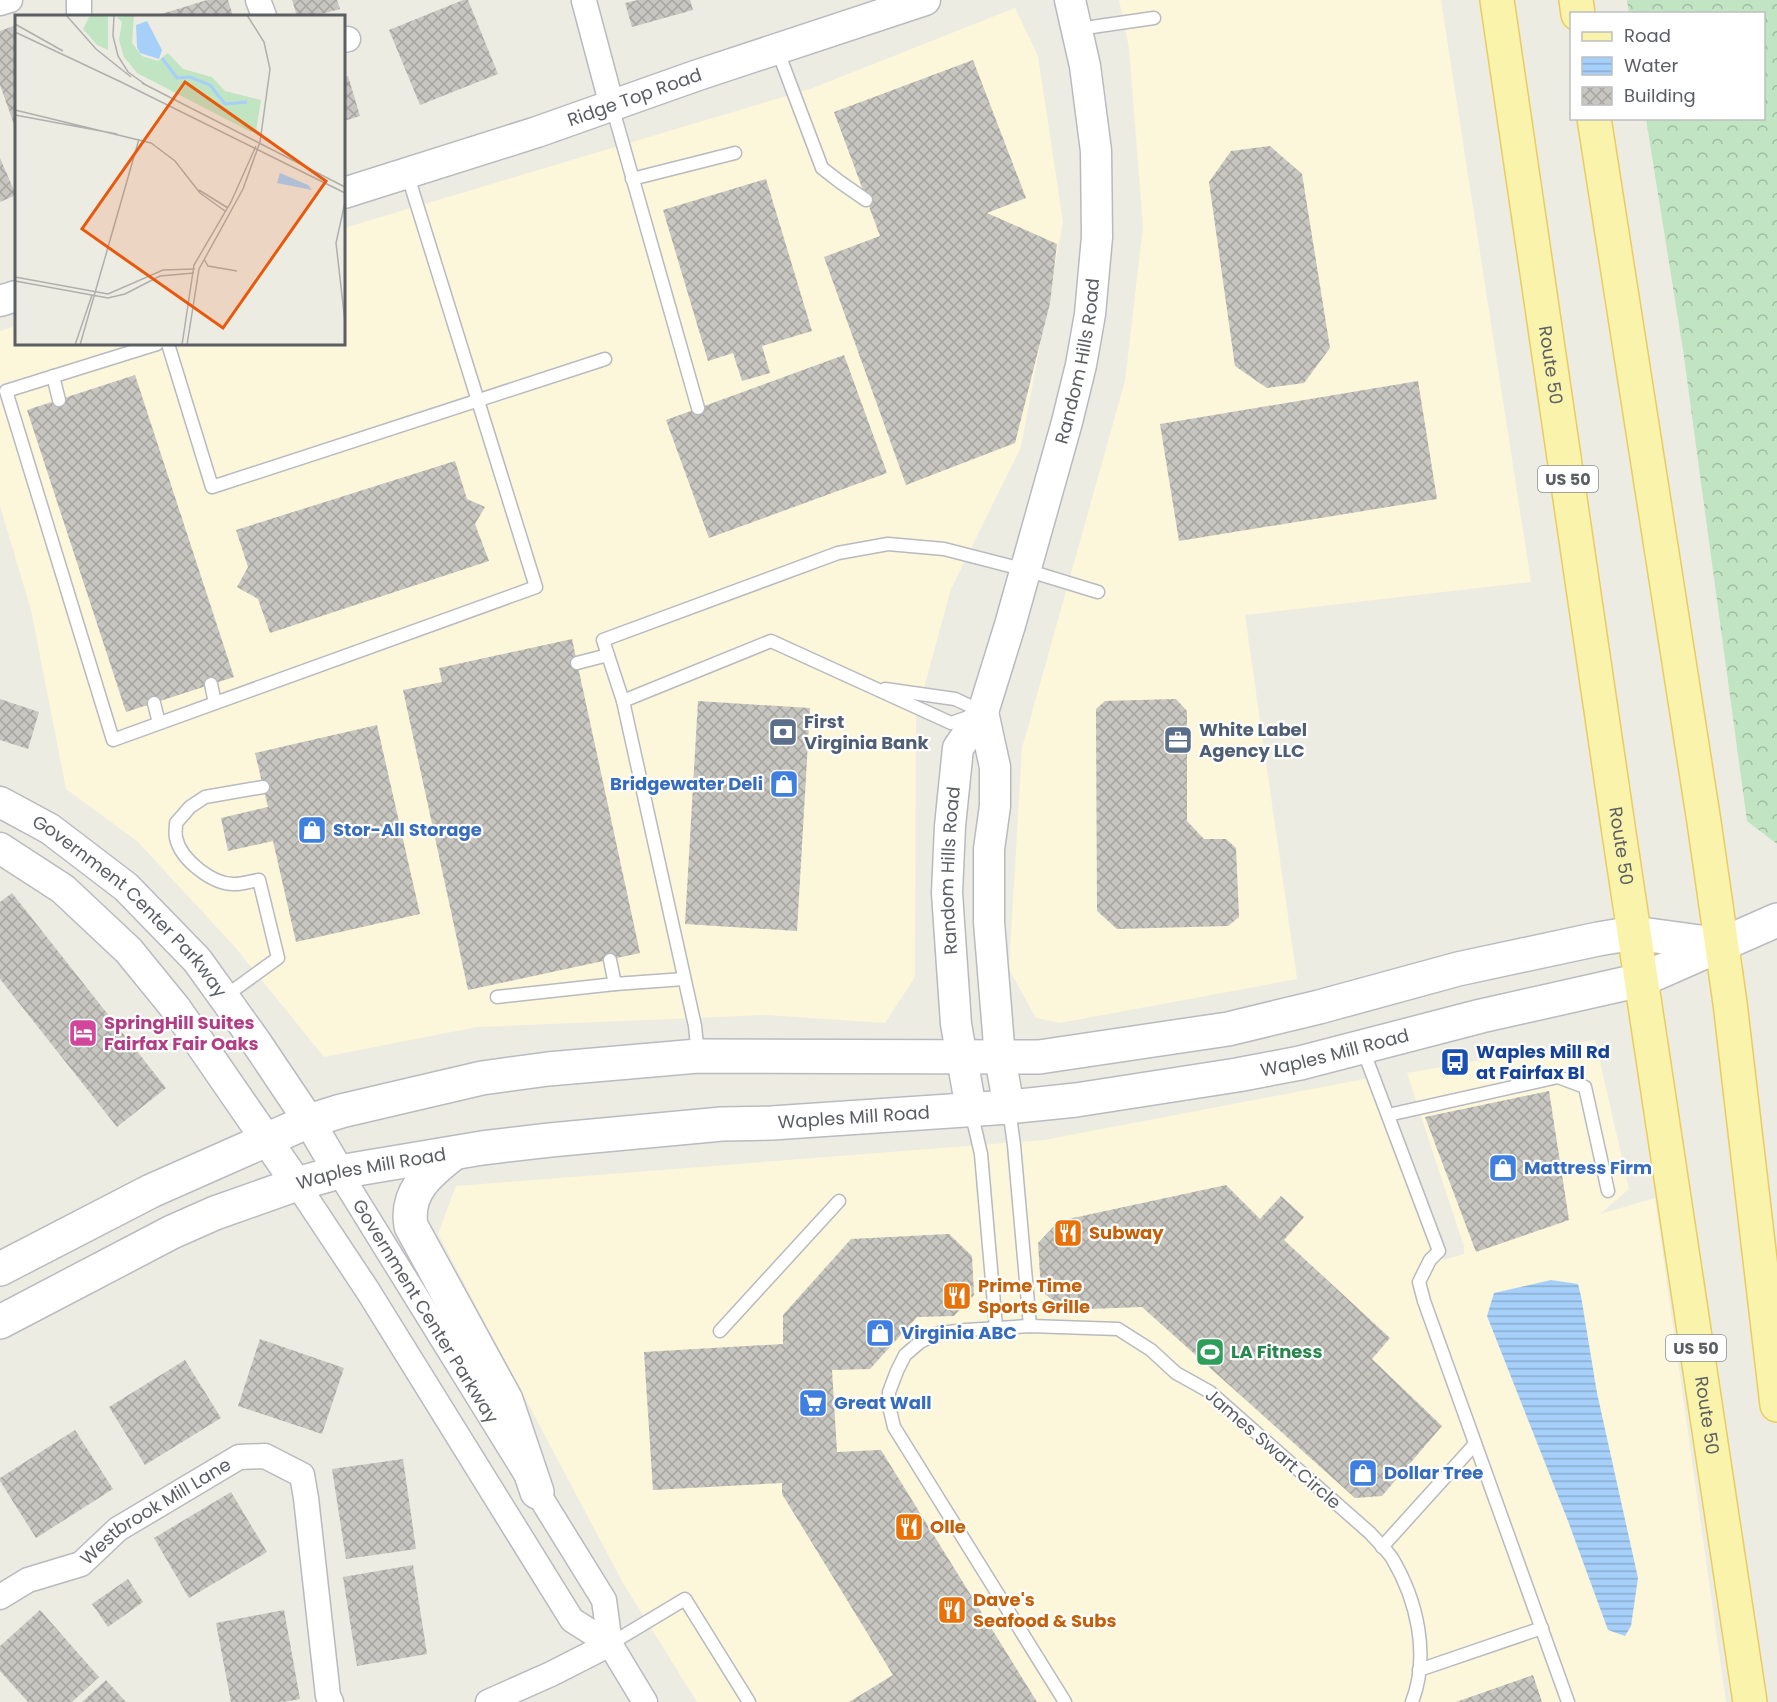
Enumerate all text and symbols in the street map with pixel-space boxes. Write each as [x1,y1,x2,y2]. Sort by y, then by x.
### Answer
legend [1570,12,1765,120]
inset map [15,15,345,345]
text: Road [1624,23,1671,48]
text: Water [1624,53,1678,78]
street label: Ridge Top Road [564,62,705,132]
text: Building [1624,83,1696,108]
street label: Random Hills Road [1048,277,1105,447]
street label: Route 50 [1533,324,1569,406]
road number: US 50 [1538,466,1598,492]
place label: First Virginia Bank [804,709,929,755]
bank icon: First Virginia Bank [767,716,799,748]
place label: White Label Agency LLC [1199,717,1307,763]
office icon: White Label Agency LLC [1162,724,1194,756]
shop icon: Bridgewater Deli [768,768,800,800]
place label: Bridgewater Deli [610,771,763,796]
street label: Random Hills Road [934,785,966,956]
street label: Route 50 [1603,805,1640,887]
street label: Government Center Parkway [28,809,233,1002]
shop icon: Stor-All Storage [296,814,328,846]
place label: Stor-All Storage [333,817,482,842]
place label: SpringHill Suites Fairfax Fair Oaks [104,1010,259,1056]
hotel icon: SpringHill Suites Fairfax Fair Oaks [67,1017,99,1049]
street label: Waples Mill Road [1258,1022,1412,1082]
place label: Waples Mill Rd at Fairfax Bl [1476,1039,1610,1085]
bus stop icon: Waples Mill Rd at Fairfax Bl [1439,1046,1471,1078]
street label: Waples Mill Road [777,1099,931,1135]
street label: Waples Mill Road [293,1141,448,1196]
shop icon: Mattress Firm [1487,1152,1519,1184]
place label: Mattress Firm [1524,1155,1652,1180]
street label: Government Center Parkway [347,1194,505,1428]
restaurant icon: Subway [1052,1217,1084,1249]
place label: Subway [1089,1220,1164,1245]
place label: Prime Time Sports Grille [978,1273,1090,1319]
restaurant icon: Prime Time Sports Grille [941,1280,973,1312]
shop icon: Virginia ABC [864,1317,896,1349]
place label: Virginia ABC [901,1320,1017,1345]
road number: US 50 [1666,1335,1726,1361]
sports icon: LA Fitness [1194,1336,1226,1368]
place label: LA Fitness [1231,1339,1322,1364]
street label: Route 50 [1689,1374,1726,1456]
street label: James Swart Circle [1200,1383,1347,1515]
supermarket icon: Great Wall [797,1387,829,1419]
place label: Great Wall [834,1390,932,1415]
street label: Westbrook Mill Lane [75,1452,235,1570]
shop icon: Dollar Tree [1347,1457,1379,1489]
place label: Dollar Tree [1384,1460,1483,1485]
restaurant icon: Olle [893,1511,925,1543]
place label: Olle [930,1514,966,1539]
place label: Dave's Seafood & Subs [973,1587,1116,1633]
restaurant icon: Dave's Seafood & Subs [936,1594,968,1626]

